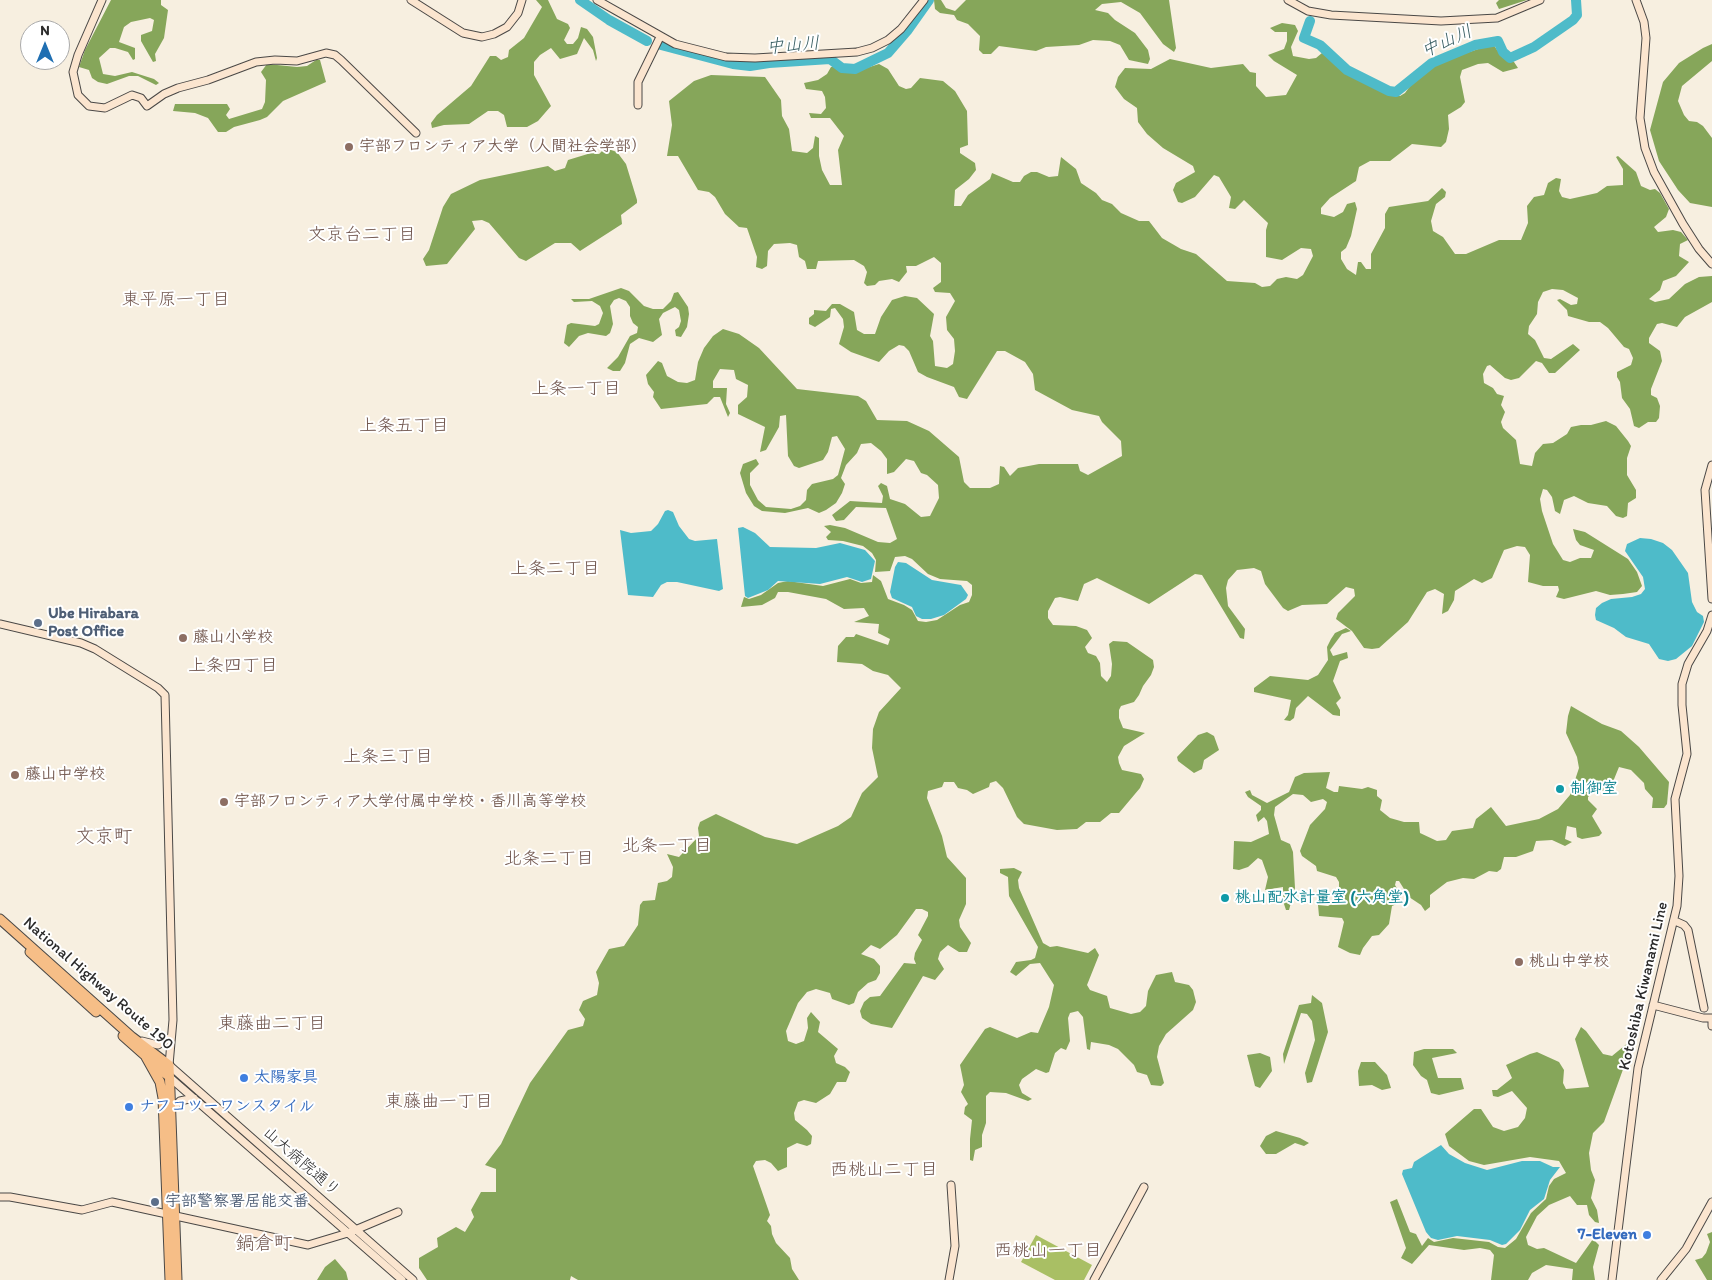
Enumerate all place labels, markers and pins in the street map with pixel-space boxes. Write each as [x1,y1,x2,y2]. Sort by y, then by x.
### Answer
place label: 宇部フロンティア大学（人間社会学部） [359,137,647,157]
marker: 宇部フロンティア大学（人間社会学部） [343,141,355,153]
place label: Ube Hirabara Post Office [48,604,139,642]
marker: Ube Hirabara Post Office [32,617,44,629]
place label: 藤山小学校 [193,628,273,648]
marker: 藤山小学校 [177,632,189,644]
place label: 藤山中学校 [25,765,105,785]
marker: 藤山中学校 [9,769,21,781]
place label: 制御室 [1570,779,1618,799]
marker: 制御室 [1554,783,1566,795]
place label: 宇部フロンティア大学付属中学校・香川高等学校 [234,792,586,812]
marker: 宇部フロンティア大学付属中学校・香川高等学校 [218,796,230,808]
place label: 桃山配水計量室 (六角堂) [1235,888,1409,908]
marker: 桃山配水計量室 (六角堂) [1219,892,1231,904]
place label: 桃山中学校 [1529,952,1609,972]
marker: 桃山中学校 [1513,956,1525,968]
place label: 太陽家具 [254,1068,318,1088]
marker: 太陽家具 [238,1072,250,1084]
place label: ナフコツーワンスタイル [139,1097,315,1117]
marker: ナフコツーワンスタイル [123,1101,135,1113]
place label: 宇部警察署居能交番 [165,1192,309,1212]
marker: 宇部警察署居能交番 [149,1196,161,1208]
place label: 7-Eleven [1578,1225,1637,1245]
marker: 7-Eleven [1641,1229,1653,1241]

